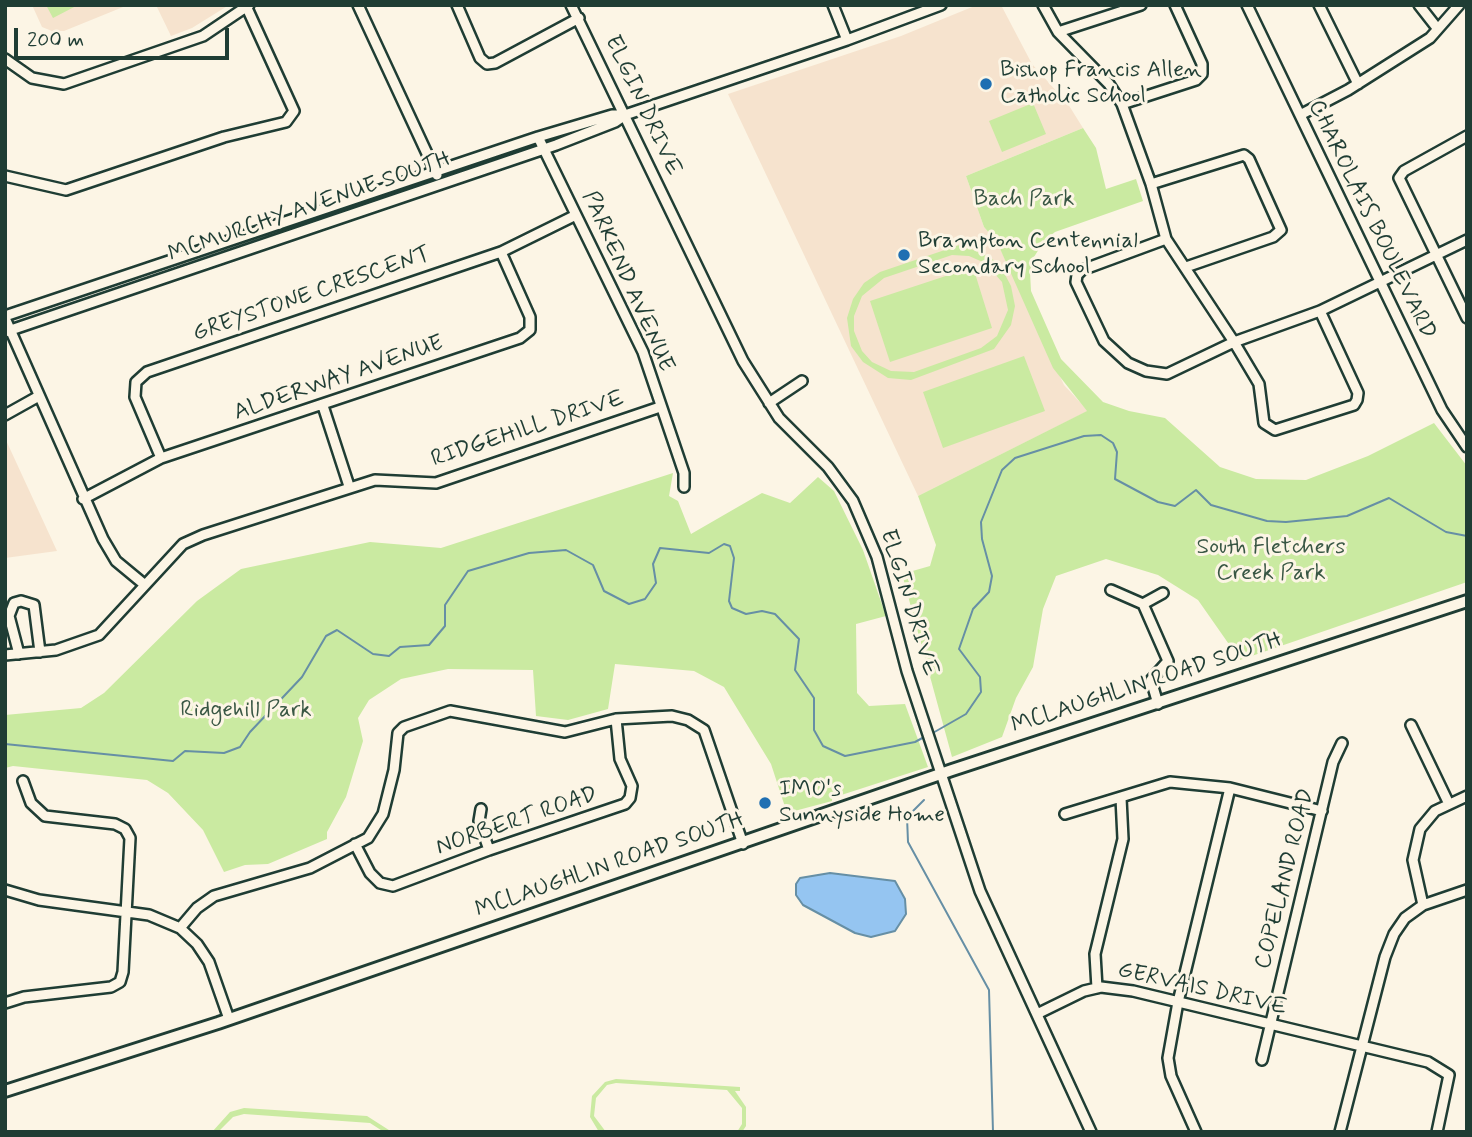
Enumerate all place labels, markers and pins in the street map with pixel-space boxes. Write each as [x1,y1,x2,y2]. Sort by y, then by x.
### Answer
place label: Bishop Francis Allen Catholic School [1000,57,1202,111]
marker: Bishop Francis Allen Catholic School [978,76,994,92]
place label: Brampton Centennial Secondary School [918,228,1138,282]
marker: Brampton Centennial Secondary School [896,247,912,263]
place label: IMO's Sunnyside Home [779,776,945,830]
marker: IMO's Sunnyside Home [757,795,773,811]

